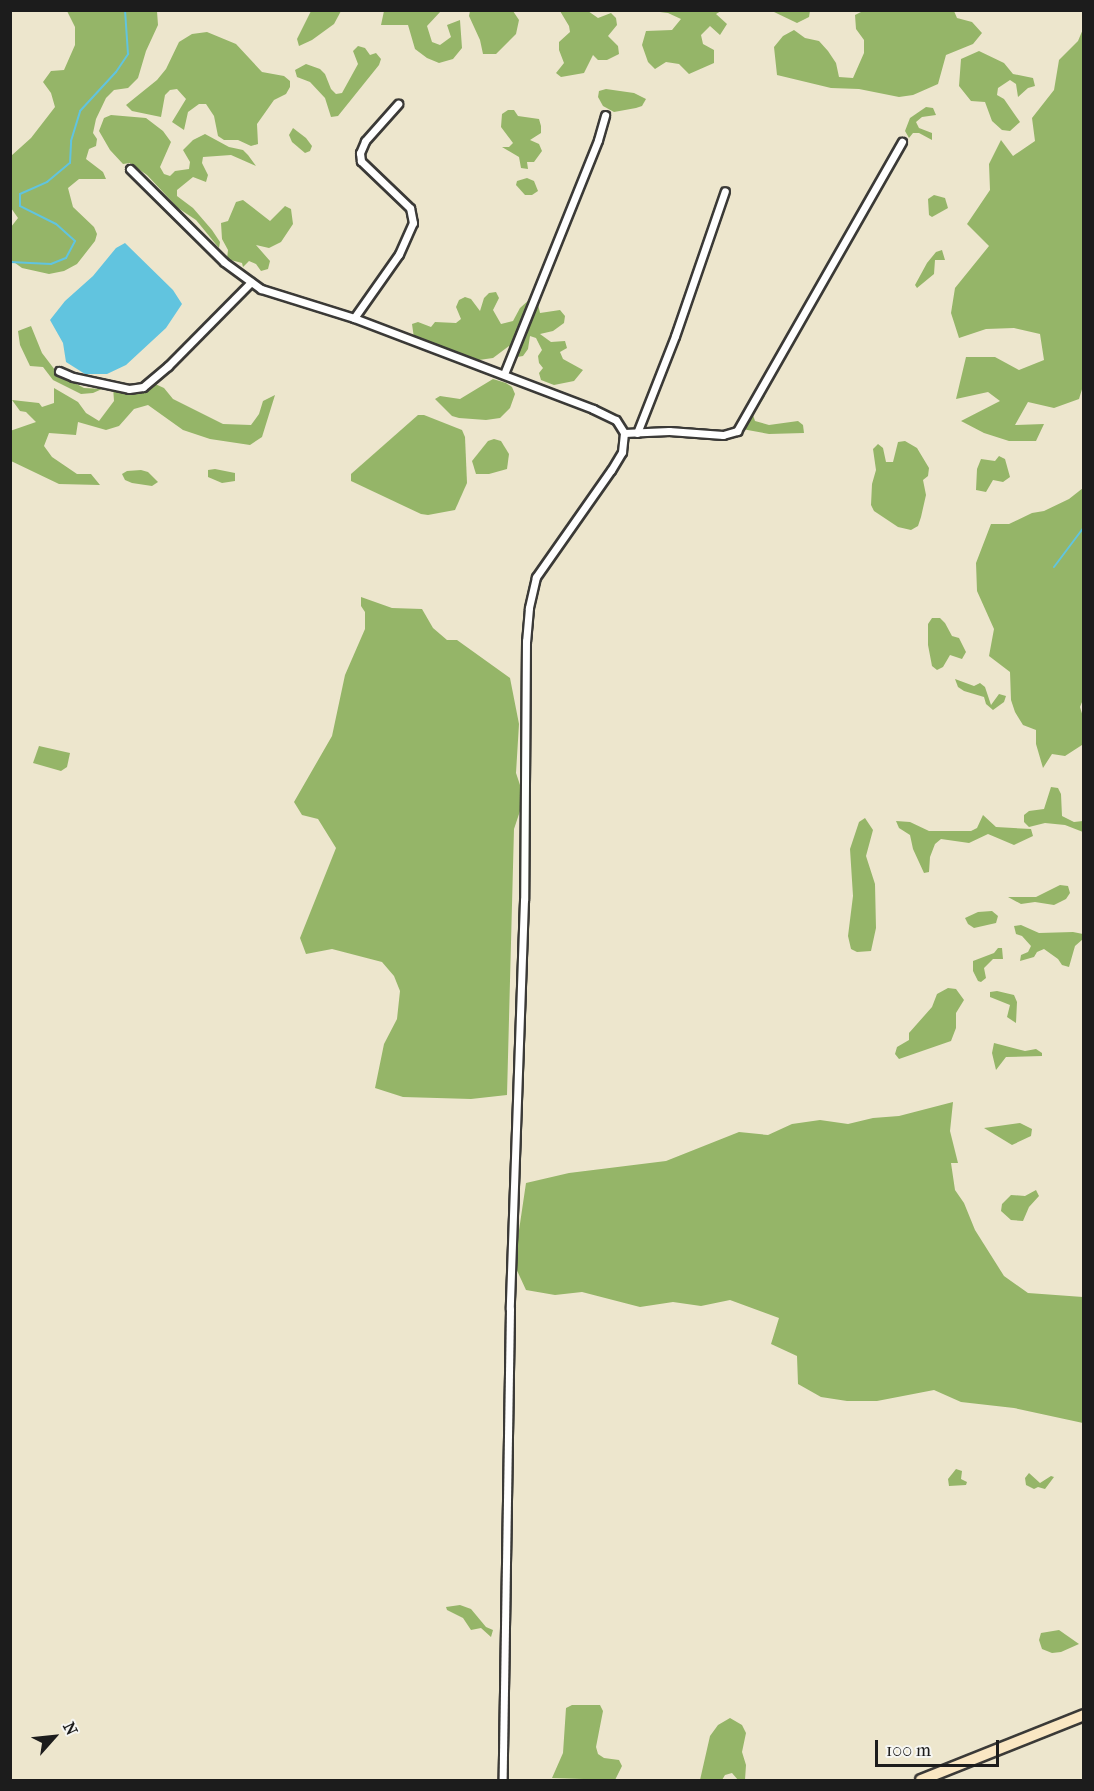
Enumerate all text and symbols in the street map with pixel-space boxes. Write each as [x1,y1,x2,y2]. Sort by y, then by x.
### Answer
north arrow [24,1707,84,1767]
text: N [59,1719,82,1738]
scale bar [878,1728,1002,1766]
text: 100 m [886,1740,931,1761]

